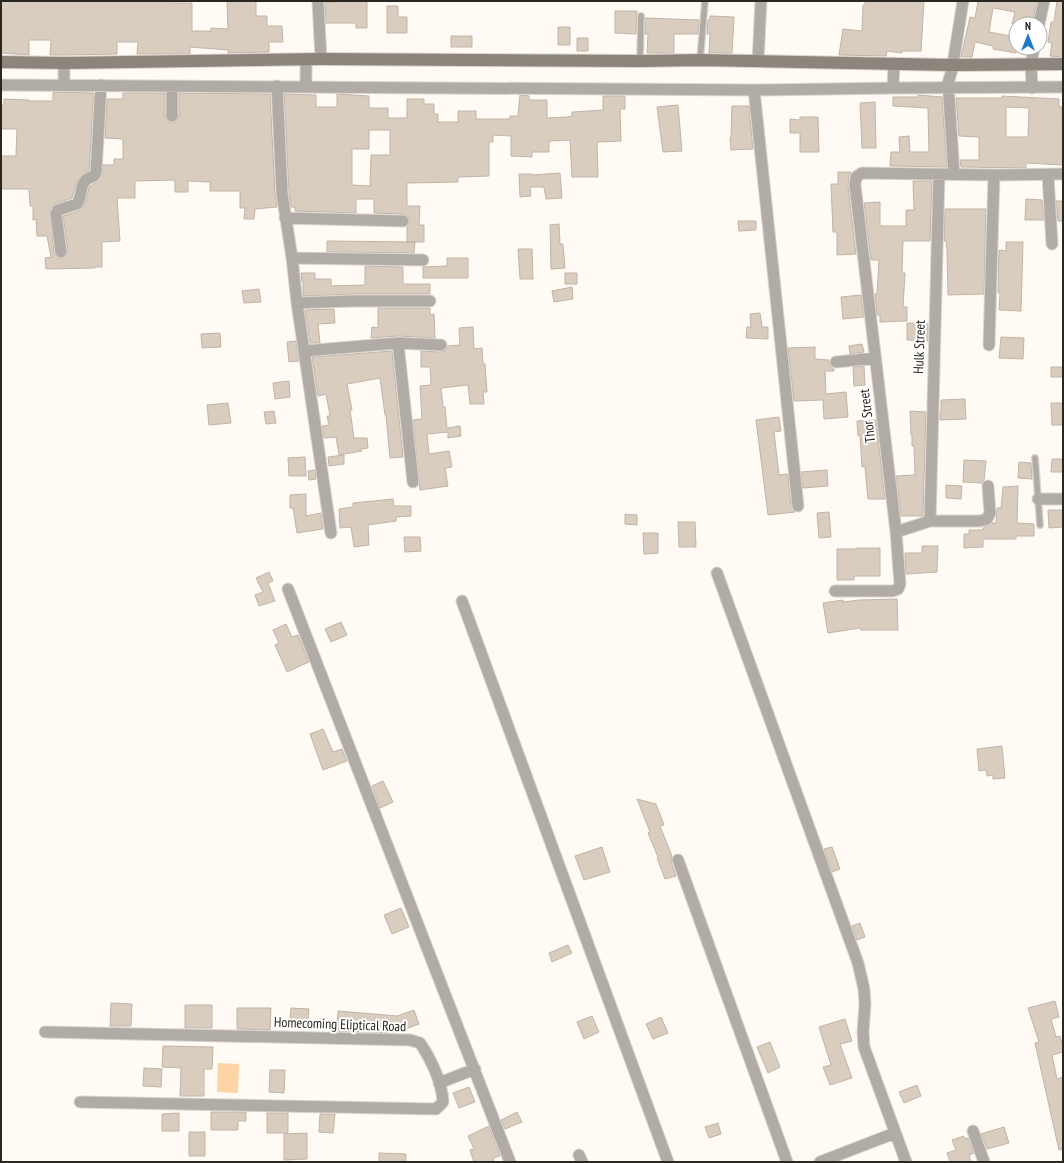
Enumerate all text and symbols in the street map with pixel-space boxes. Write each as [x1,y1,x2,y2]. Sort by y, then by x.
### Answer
north arrow [1008,16,1048,56]
text: N [1025,19,1031,33]
street label: Hulk Street [909,320,929,374]
street label: Thor Street [855,388,879,444]
street label: Homecoming Eliptical Road [274,1013,406,1035]

